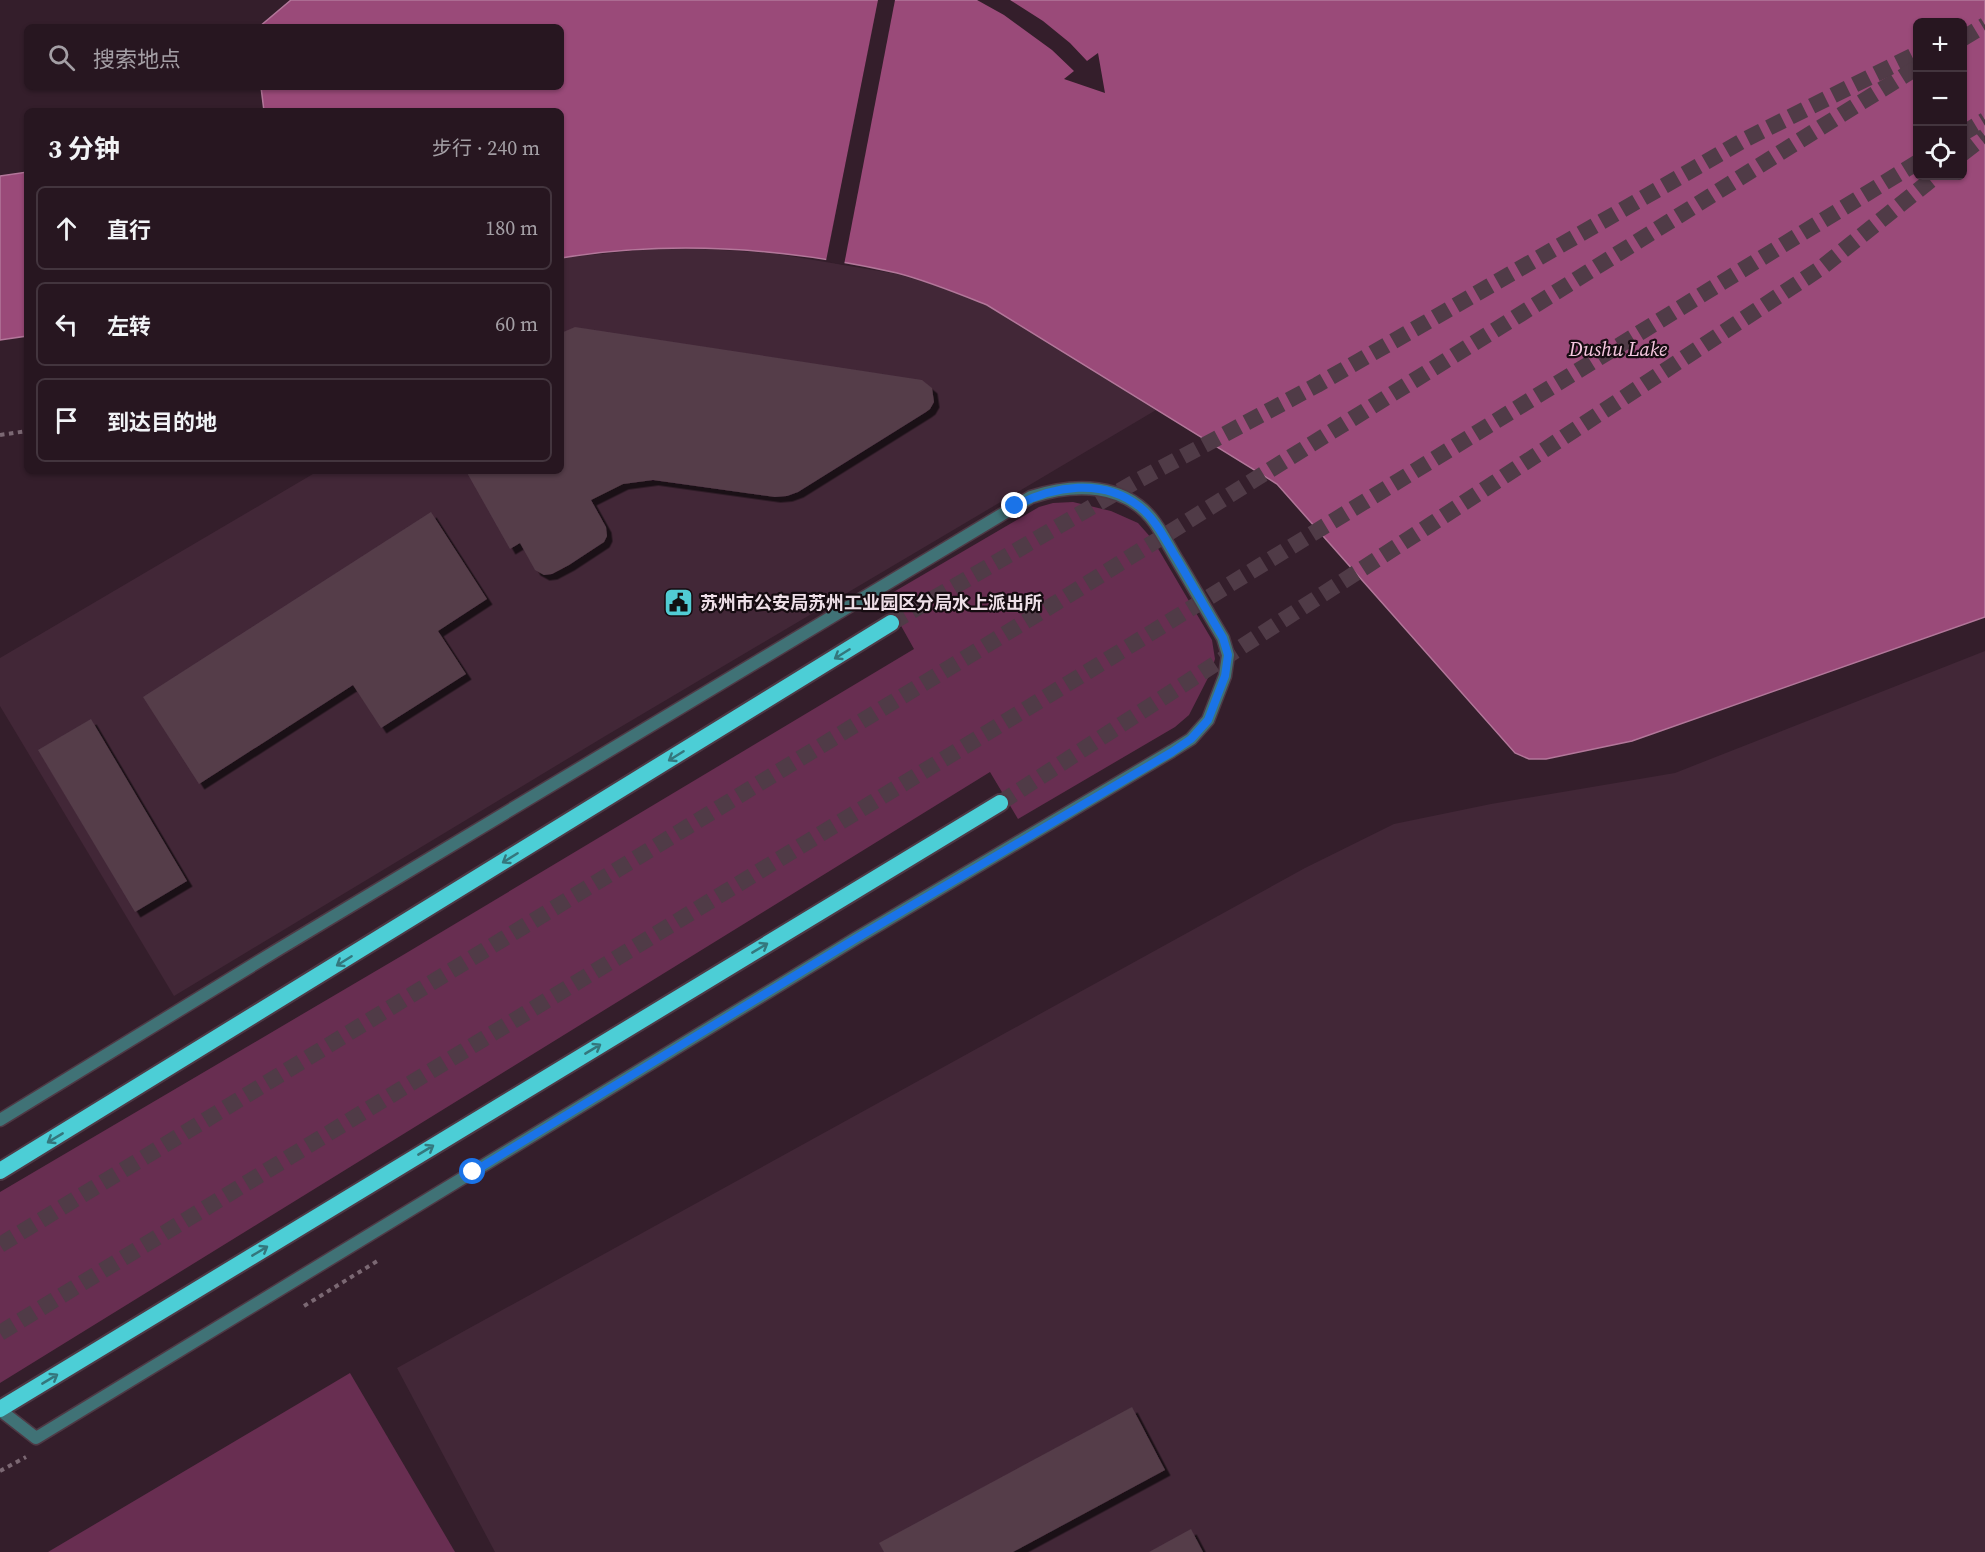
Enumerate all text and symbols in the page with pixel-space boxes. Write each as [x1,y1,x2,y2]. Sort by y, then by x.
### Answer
map controls [1913,18,1967,180]
button: + [1913,18,1967,72]
search box [24,24,564,90]
icon: search [45,41,78,74]
text: 搜索地点 [93,44,181,74]
button: − [1913,72,1967,126]
button: locate [1913,126,1967,180]
text: 3 分钟 [48,131,120,167]
text: 步行 · 240 m [432,134,540,162]
icon: ahead [50,212,83,245]
text: 180 m [485,214,538,242]
text: 直行 [107,215,151,245]
icon: left [50,308,83,341]
text: 60 m [495,310,538,338]
text: 左转 [107,311,151,341]
water label: Dushu Lake [1568,335,1667,363]
icon: arrive [50,404,83,437]
text: 到达目的地 [107,407,217,437]
route end [1001,492,1027,518]
public building icon: 苏州市公安局苏州工业园区分局水上派出所 [663,587,695,619]
place label: 苏州市公安局苏州工业园区分局水上派出所 [700,590,1042,615]
one-way arrow [834,648,851,660]
one-way arrow [668,750,685,762]
one-way arrow [502,853,519,865]
one-way arrow [751,942,768,954]
one-way arrow [336,955,353,967]
one-way arrow [584,1043,601,1055]
one-way arrow [47,1132,64,1144]
one-way arrow [417,1144,434,1156]
route start [459,1158,485,1184]
one-way arrow [251,1245,268,1257]
one-way arrow [41,1372,58,1384]

